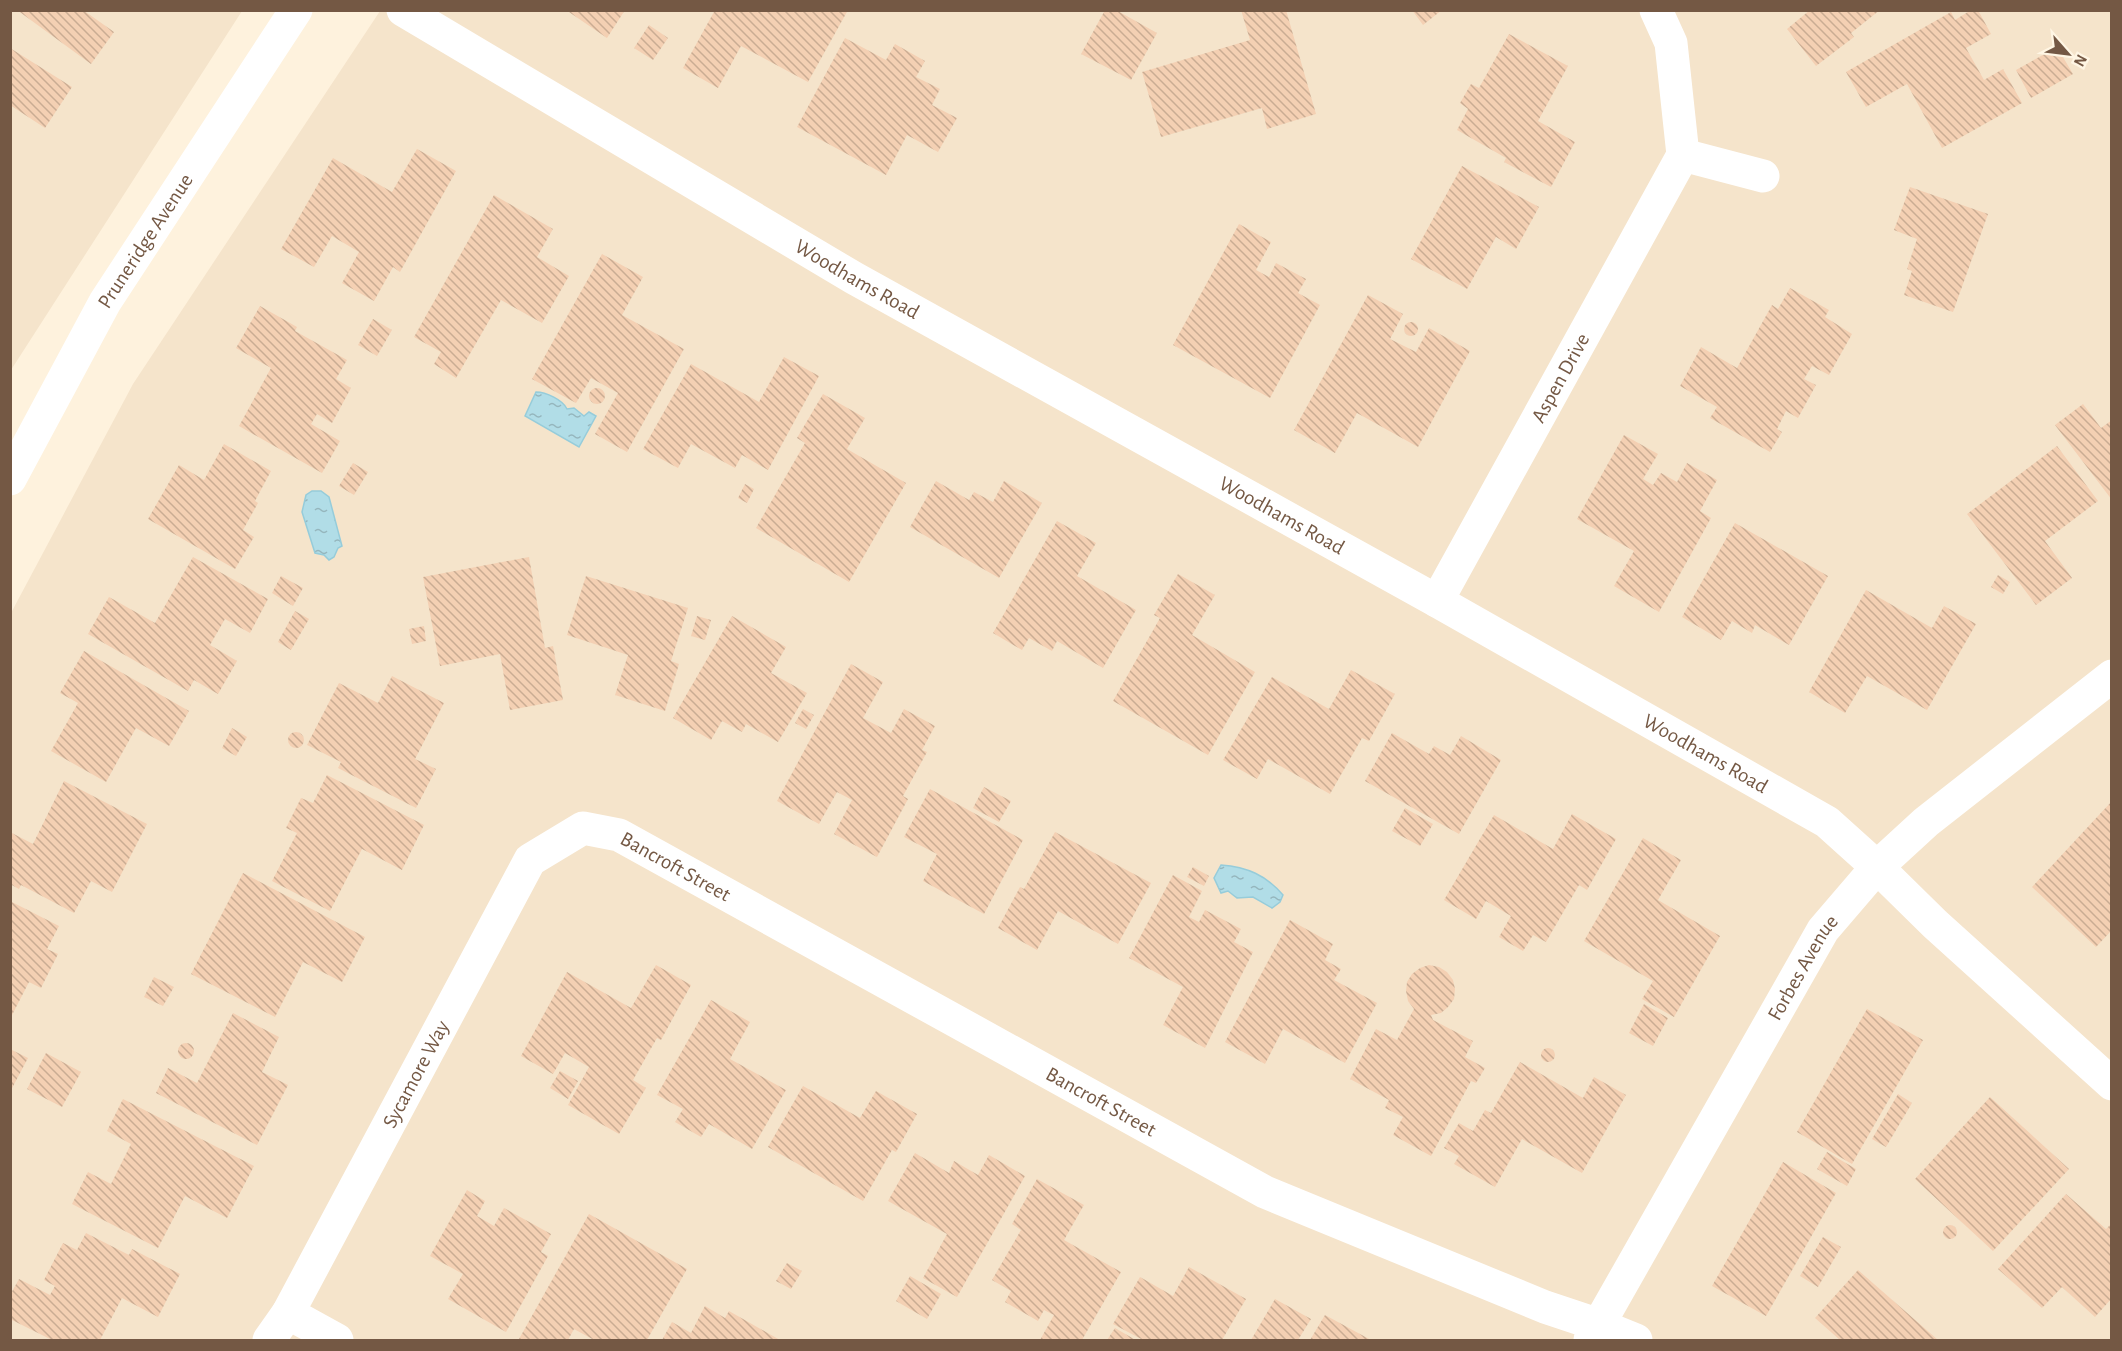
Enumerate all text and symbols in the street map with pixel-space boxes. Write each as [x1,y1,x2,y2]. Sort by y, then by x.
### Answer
north arrow [2038,24,2098,84]
text: N [2071,52,2090,69]
street label: Pruneridge Avenue [94,170,197,312]
street label: Woodhams Road [791,235,923,323]
street label: Aspen Drive [1528,330,1594,426]
street label: Woodhams Road [1216,473,1348,559]
street label: Woodhams Road [1640,710,1772,797]
street label: Bancroft Street [617,828,734,906]
street label: Forbes Avenue [1764,911,1842,1024]
street label: Sycamore Way [379,1017,453,1131]
street label: Bancroft Street [1042,1063,1160,1141]

